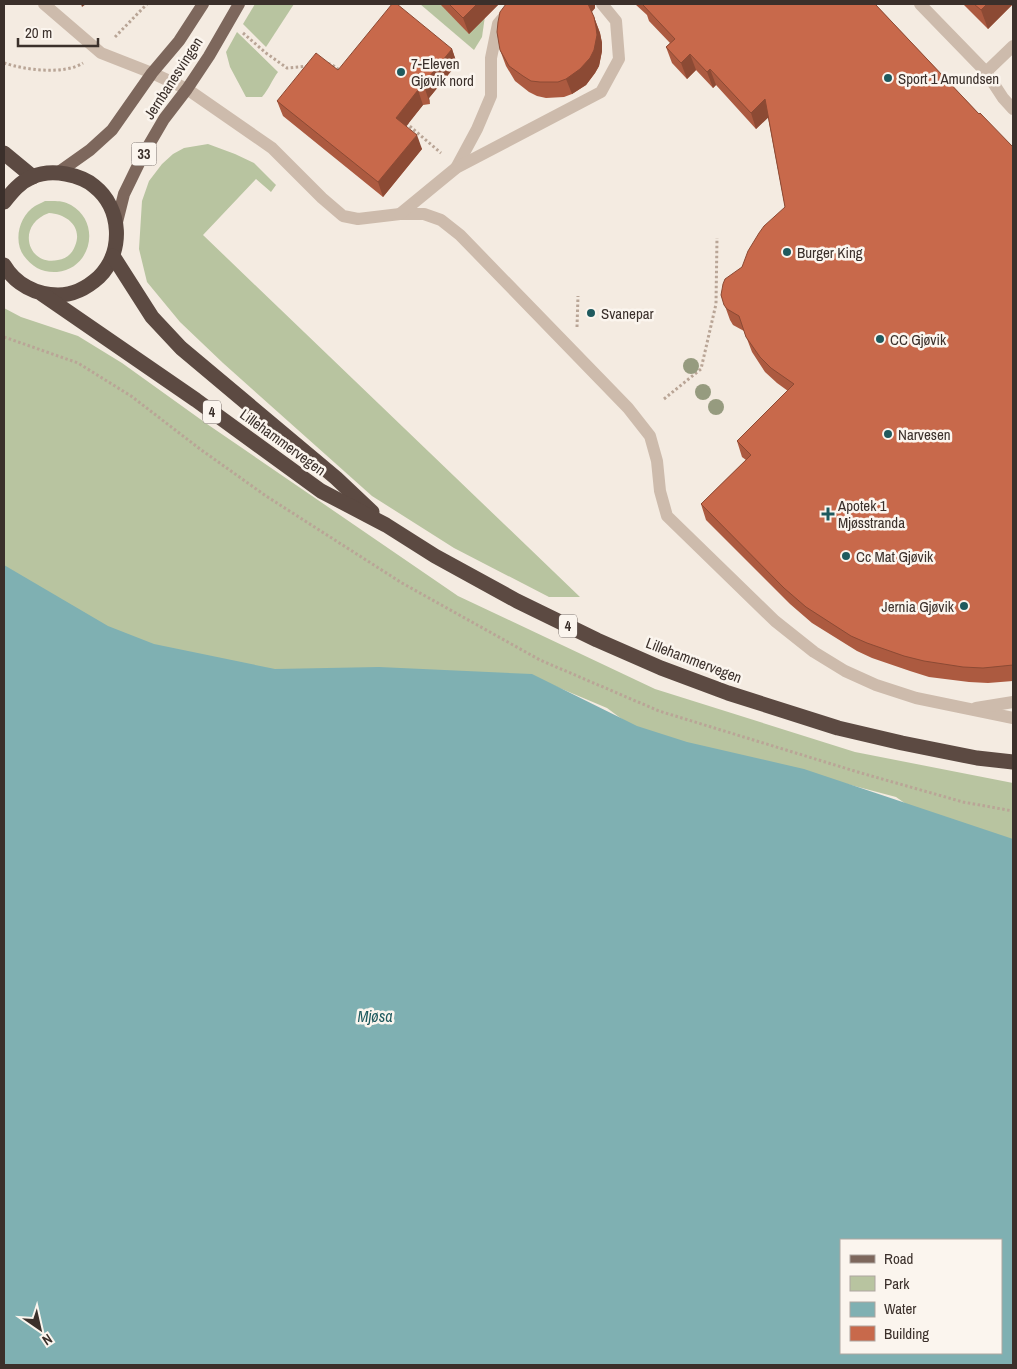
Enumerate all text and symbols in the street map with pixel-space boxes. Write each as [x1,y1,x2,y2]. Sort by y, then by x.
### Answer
scale bar [18,15,98,47]
text: 20 m [25,22,52,43]
street label: Jernbanesvingen [138,33,208,123]
place label: 7-Eleven Gjøvik nord [411,53,474,91]
marker: 7-Eleven Gjøvik nord [395,66,407,78]
place label: Sport 1 Amundsen [898,68,999,89]
marker: Sport 1 Amundsen [882,72,894,84]
road number: 33 [132,142,156,166]
place label: Burger King [797,242,863,263]
marker: Burger King [781,246,793,258]
place label: Svanepar [601,303,654,324]
marker: Svanepar [585,307,597,319]
place label: CC Gjøvik [890,329,947,350]
marker: CC Gjøvik [874,333,886,345]
road number: 4 [203,401,221,424]
street label: Lillehammervegen [236,404,330,480]
place label: Narvesen [898,424,951,445]
marker: Narvesen [882,428,894,440]
place label: Apotek 1 Mjøsstranda [837,495,905,533]
marker: Apotek 1 Mjøsstranda [822,508,834,520]
place label: Cc Mat Gjøvik [856,546,934,567]
marker: Cc Mat Gjøvik [840,550,852,562]
place label: Jernia Gjøvik [882,596,955,617]
marker: Jernia Gjøvik [958,600,970,612]
road number: 4 [559,614,577,638]
street label: Lillehammervegen [643,632,745,688]
water label: Mjøsa [358,1005,393,1027]
legend [840,1239,1002,1354]
text: Road [884,1248,913,1269]
text: Park [884,1273,910,1294]
text: Water [884,1298,916,1319]
north arrow [15,1304,65,1354]
text: Building [884,1323,929,1344]
text: N [39,1330,56,1350]

